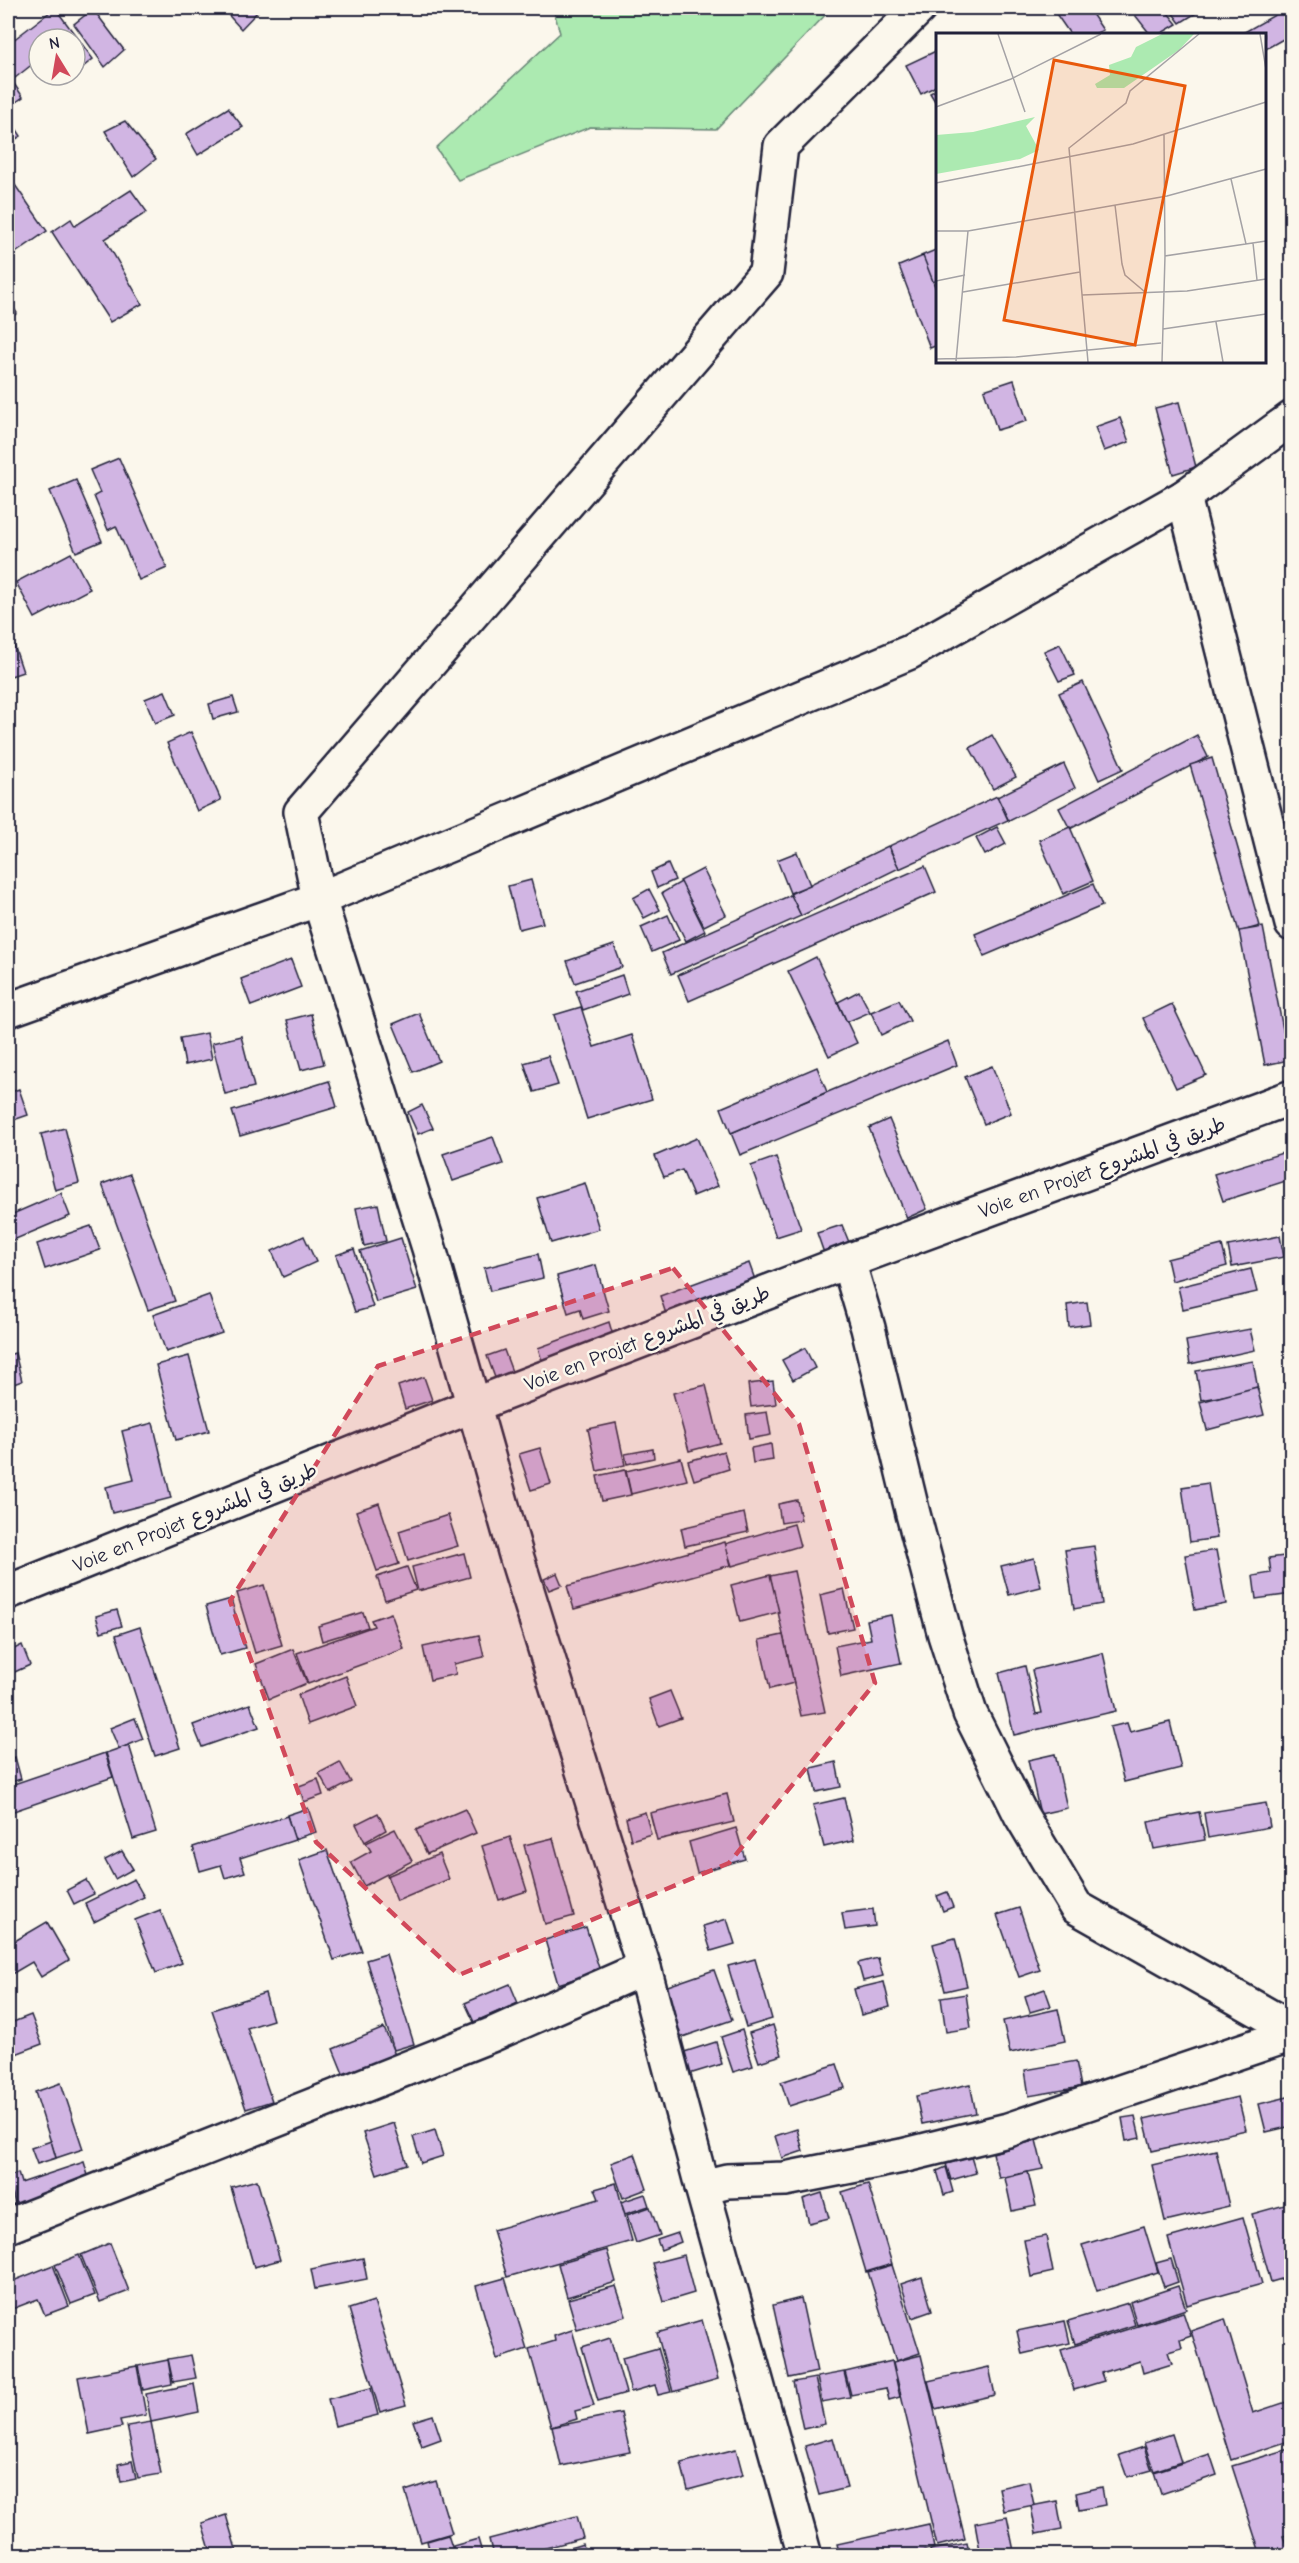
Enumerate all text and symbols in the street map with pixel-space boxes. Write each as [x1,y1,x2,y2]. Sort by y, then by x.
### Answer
north arrow [27,27,87,87]
text: N [47,33,61,53]
inset map [936,33,1266,363]
street label: Voie en Projet طريق في المشروع [975,1110,1229,1225]
street label: Voie en Projet طريق في المشروع [520,1279,774,1398]
street label: Voie en Projet طريق في المشروع [69,1456,321,1579]

